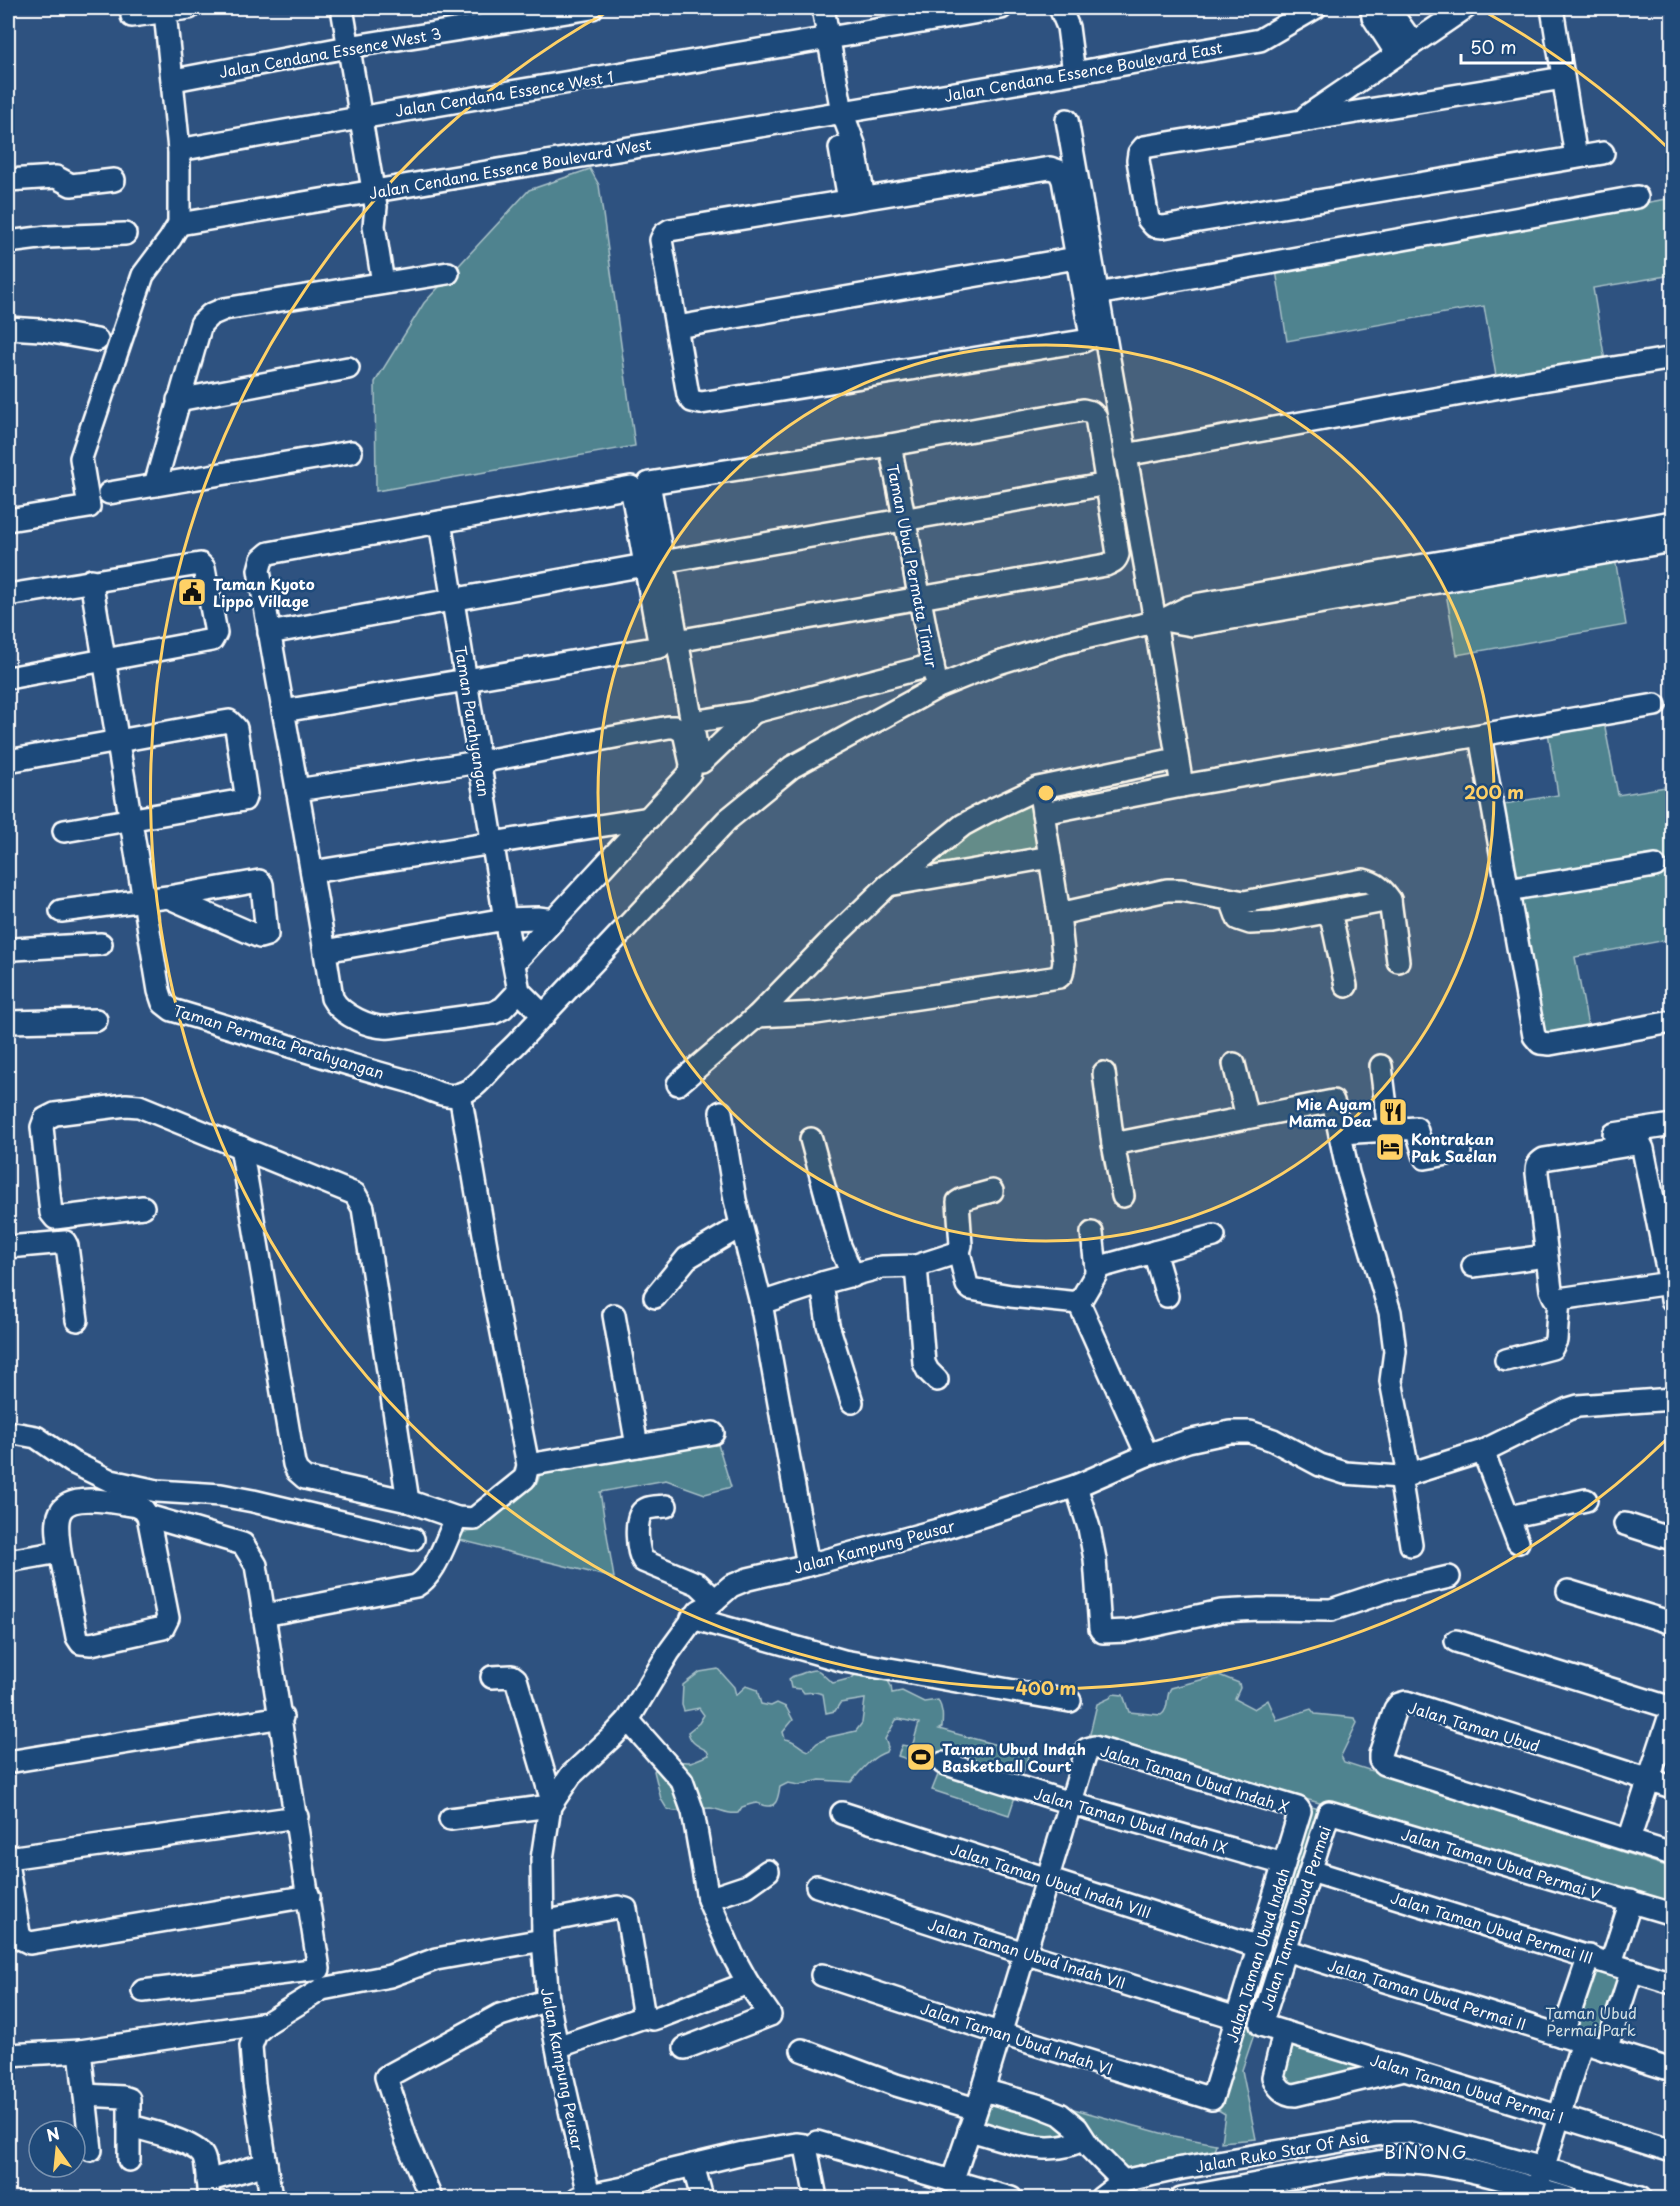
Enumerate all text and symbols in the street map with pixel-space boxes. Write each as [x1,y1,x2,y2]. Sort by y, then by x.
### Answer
street label: Jalan Cendana Essence West 3 [217,21,443,83]
scale bar [1461,27,1574,65]
text: 50 m [1470,33,1517,60]
street label: Jalan Cendana Essence Boulevard East [942,35,1224,107]
street label: Jalan Cendana Essence West 1 [393,64,615,122]
street label: Jalan Cendana Essence Boulevard West [367,132,653,204]
street label: Taman Ubud Permata Timur [882,462,944,670]
place label: Taman Kyoto Lippo Village [213,572,315,612]
public building icon: Taman Kyoto Lippo Village [176,576,208,608]
street label: Taman Parahyangan [450,644,496,798]
text: 200 m [1464,778,1524,805]
centre of rings [1036,783,1056,803]
street label: Taman Permata Parahyangan [171,998,387,1084]
place label: Mie Ayam Mama Dea [1289,1092,1372,1132]
restaurant icon: Mie Ayam Mama Dea [1377,1096,1409,1128]
place label: Kontrakan Pak Saelan [1411,1127,1497,1167]
hotel icon: Kontrakan Pak Saelan [1374,1131,1406,1163]
street label: Jalan Kampung Peusar [791,1513,957,1579]
text: 400 m [1016,1674,1076,1701]
street label: Jalan Taman Ubud [1405,1695,1543,1757]
place label: Taman Ubud Indah Basketball Court [942,1737,1086,1777]
street label: Jalan Taman Ubud Indah X [1098,1738,1292,1818]
sports icon: Taman Ubud Indah Basketball Court [905,1741,937,1773]
street label: Jalan Taman Ubud Indah IX [1031,1781,1231,1859]
street label: Jalan Taman Ubud Permai V [1398,1822,1604,1904]
street label: Jalan Taman Ubud Permai [1254,1823,1336,2013]
street label: Jalan Taman Ubud Indah VIII [948,1837,1154,1923]
street label: Jalan Taman Ubud Indah [1219,1865,1295,2045]
street label: Jalan Taman Ubud Permai III [1388,1885,1596,1969]
street label: Jalan Taman Ubud Indah VII [925,1912,1129,1994]
street label: Jalan Taman Ubud Permai II [1325,1953,1529,2035]
street label: Jalan Kampung Peusar [536,1986,590,2153]
street label: Jalan Taman Ubud Indah VI [918,1996,1116,2080]
park label: Taman Ubud Permai Park [1545,2001,1637,2041]
street label: Jalan Taman Ubud Permai I [1367,2048,1567,2128]
north arrow [27,2119,87,2179]
text: N [44,2120,62,2147]
street label: Jalan Ruko Star Of Asia [1193,2124,1371,2178]
district label: BINONG [1384,2138,1468,2165]

